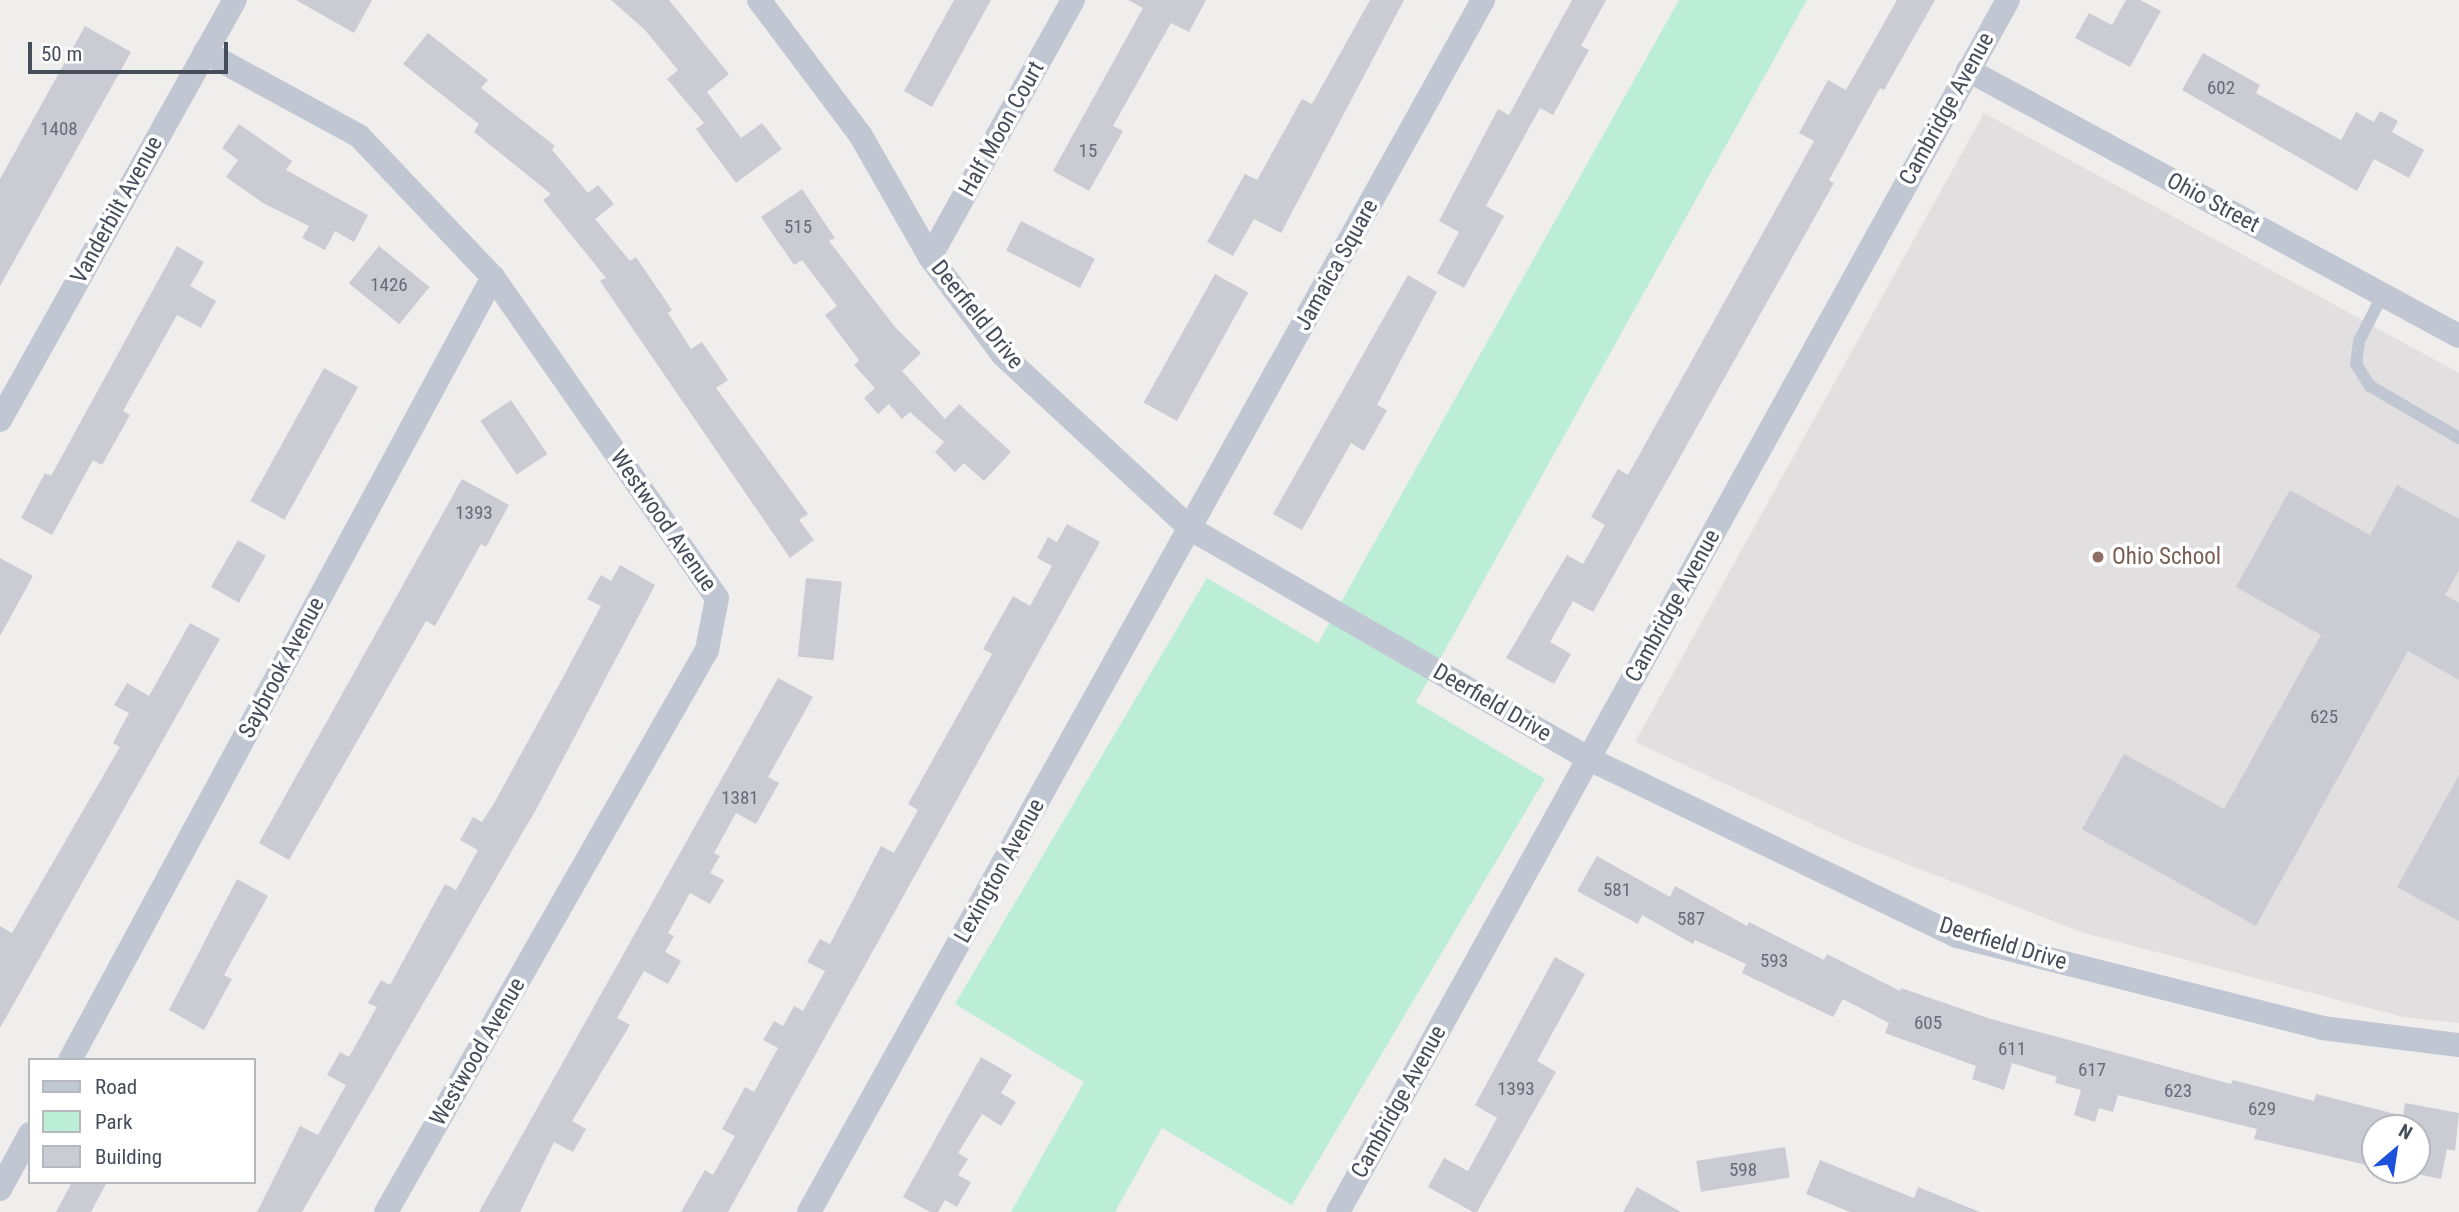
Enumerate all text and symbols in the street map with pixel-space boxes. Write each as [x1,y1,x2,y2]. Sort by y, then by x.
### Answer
scale bar [32,28,231,72]
street label: Cambridge Avenue [1894,28,2000,190]
text: 50 m [41,42,82,66]
street label: Half Moon Court [954,57,1050,201]
house number: 602 [2207,77,2235,99]
house number: 1408 [40,118,78,140]
street label: Vanderbilt Avenue [65,132,169,288]
house number: 15 [1079,140,1097,162]
street label: Ohio Street [2162,167,2264,239]
street label: Jamaica Square [1290,195,1384,335]
house number: 515 [784,216,812,238]
street label: Deerfield Drive [925,255,1029,375]
house number: 1426 [370,274,408,296]
street label: Westwood Avenue [604,445,722,597]
house number: 1393 [455,502,493,524]
street label: Cambridge Avenue [1620,525,1726,687]
place label: Ohio School [2112,543,2221,571]
marker: Ohio School [2090,549,2106,565]
street label: Saybrook Avenue [233,593,331,743]
street label: Deerfield Drive [1428,658,1556,748]
house number: 625 [2310,706,2338,728]
house number: 1381 [721,787,759,809]
street label: Lexington Avenue [949,794,1051,948]
house number: 581 [1603,879,1631,901]
house number: 587 [1677,908,1705,930]
street label: Deerfield Drive [1936,912,2070,976]
house number: 593 [1760,950,1788,972]
street label: Westwood Avenue [425,973,531,1131]
house number: 605 [1914,1012,1942,1034]
street label: Cambridge Avenue [1346,1021,1452,1183]
house number: 611 [1998,1038,2026,1060]
legend [28,1058,256,1184]
house number: 617 [2078,1059,2106,1081]
text: Road [95,1075,137,1099]
house number: 1393 [1497,1078,1535,1100]
house number: 623 [2164,1080,2192,1102]
house number: 629 [2248,1098,2276,1120]
text: Park [95,1110,132,1134]
north arrow [2361,1114,2431,1184]
text: N [2395,1119,2416,1145]
text: Building [95,1145,162,1169]
house number: 598 [1729,1159,1757,1181]

